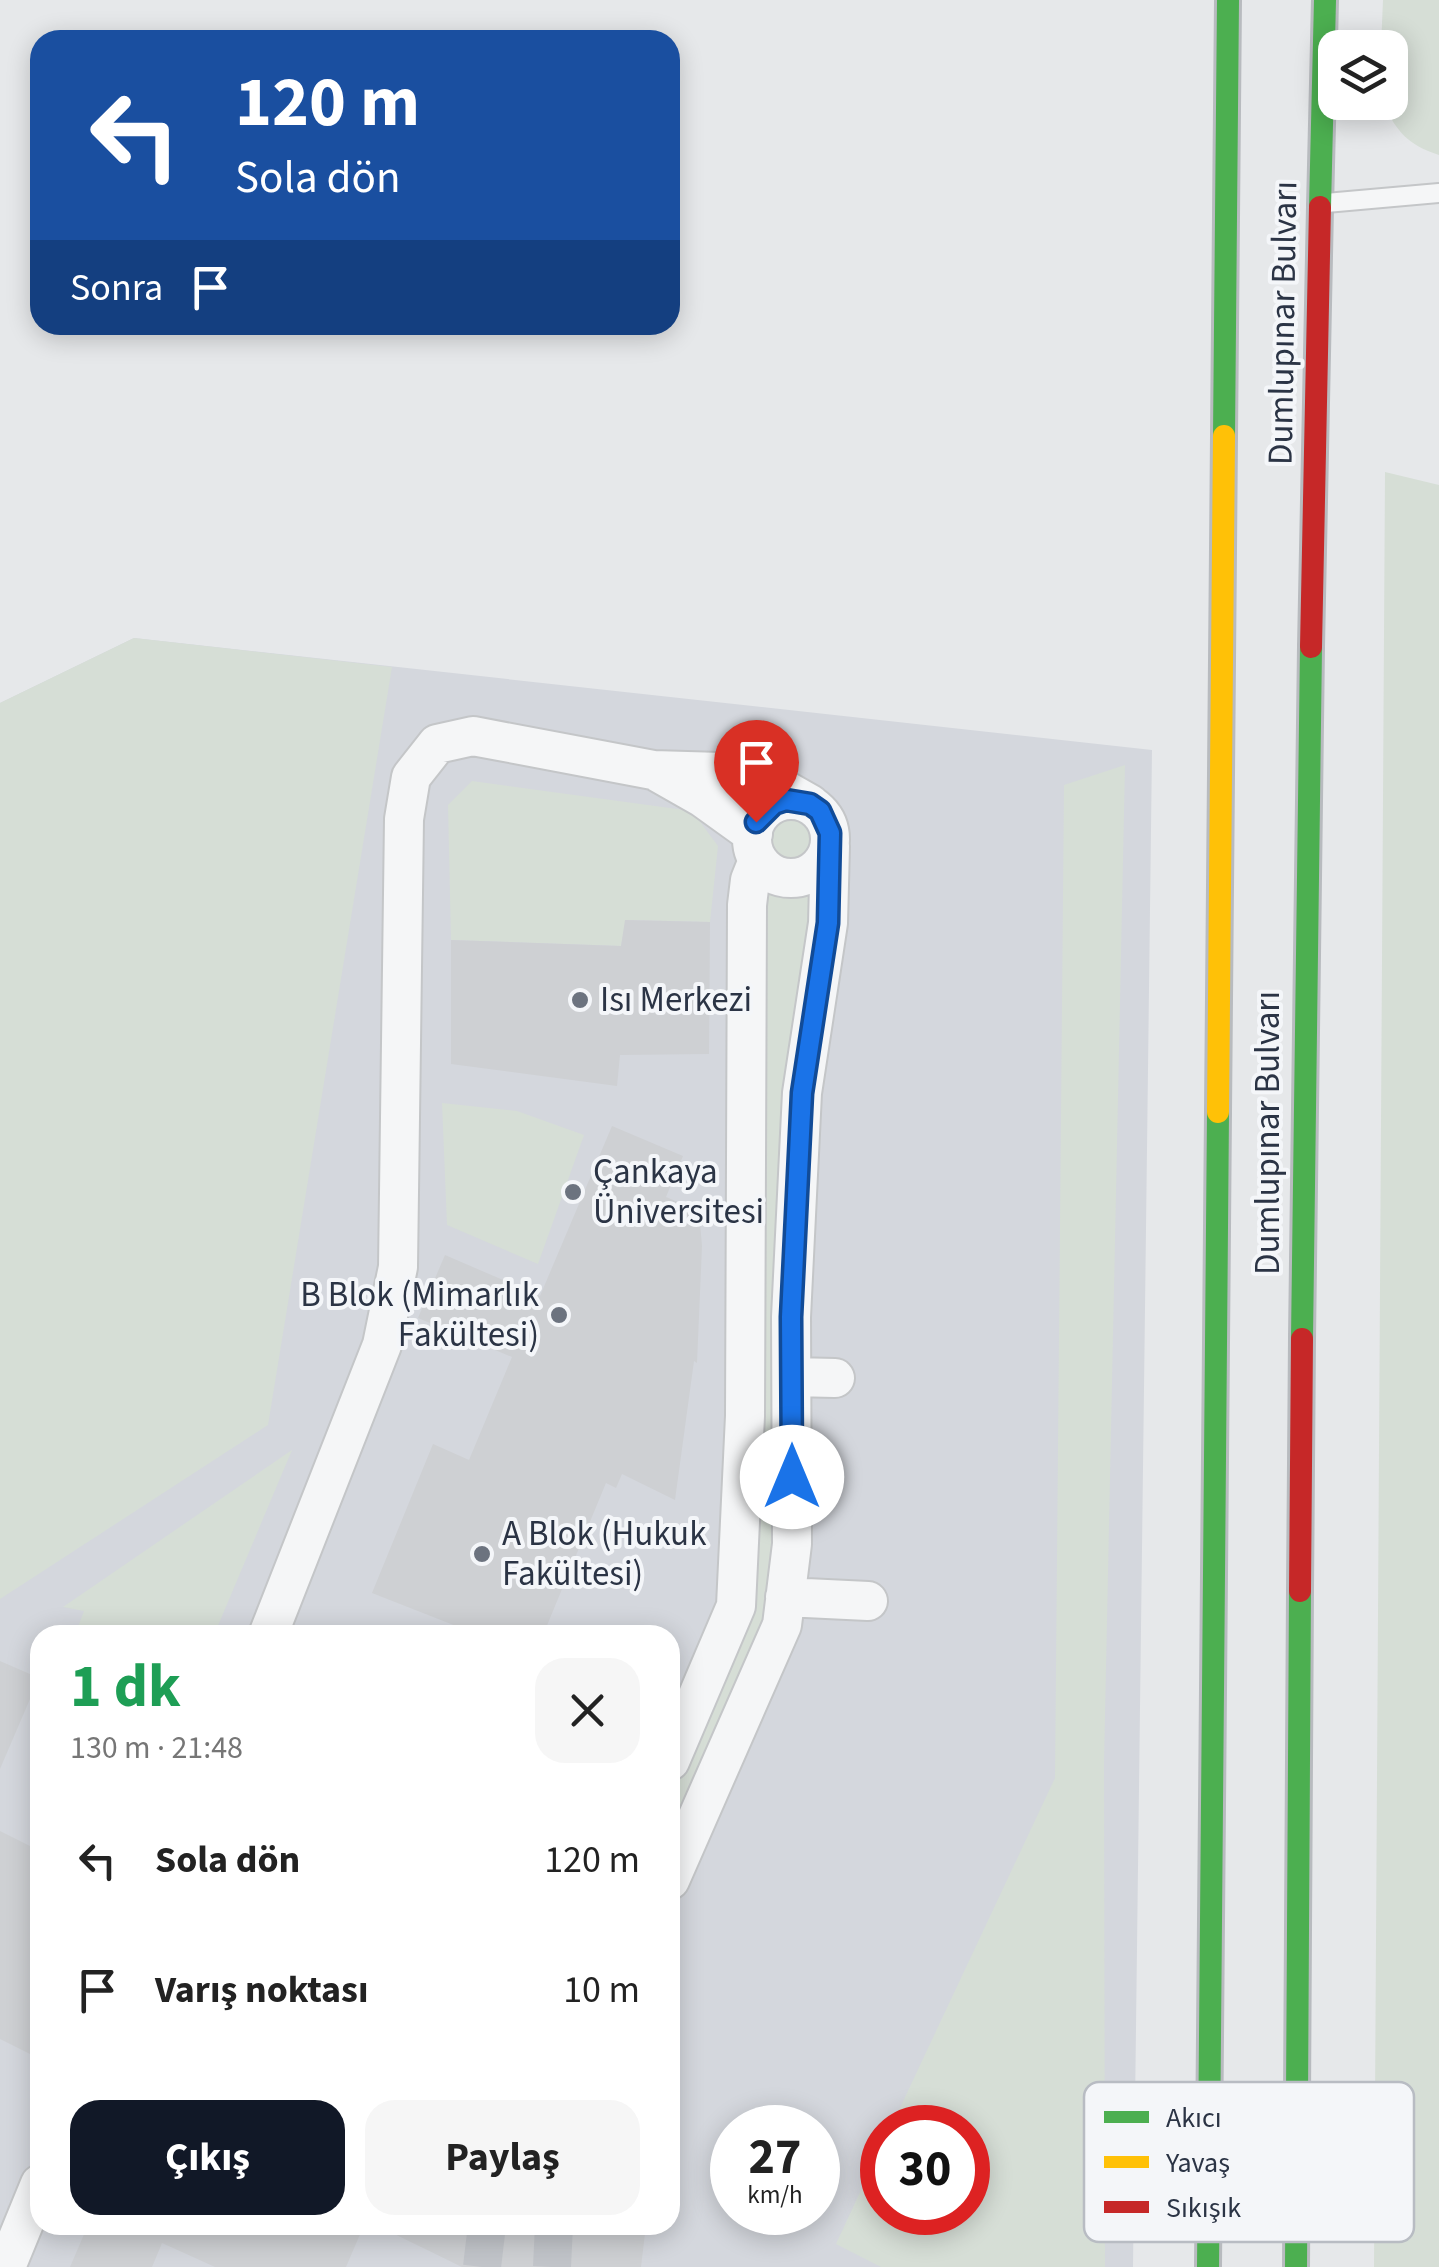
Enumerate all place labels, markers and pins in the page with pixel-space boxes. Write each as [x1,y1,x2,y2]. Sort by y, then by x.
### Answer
pin [714,720,799,823]
place label: Isı Merkezi [600,975,752,1025]
marker: Isı Merkezi [569,989,591,1011]
place label: Çankaya Üniversitesi [593,1147,764,1237]
marker: Çankaya Üniversitesi [562,1181,584,1203]
place label: B Blok (Mimarlık Fakültesi) [300,1270,540,1360]
marker: B Blok (Mimarlık Fakültesi) [548,1304,570,1326]
place label: A Blok (Hukuk Fakültesi) [502,1509,707,1599]
marker: A Blok (Hukuk Fakültesi) [471,1543,493,1565]

